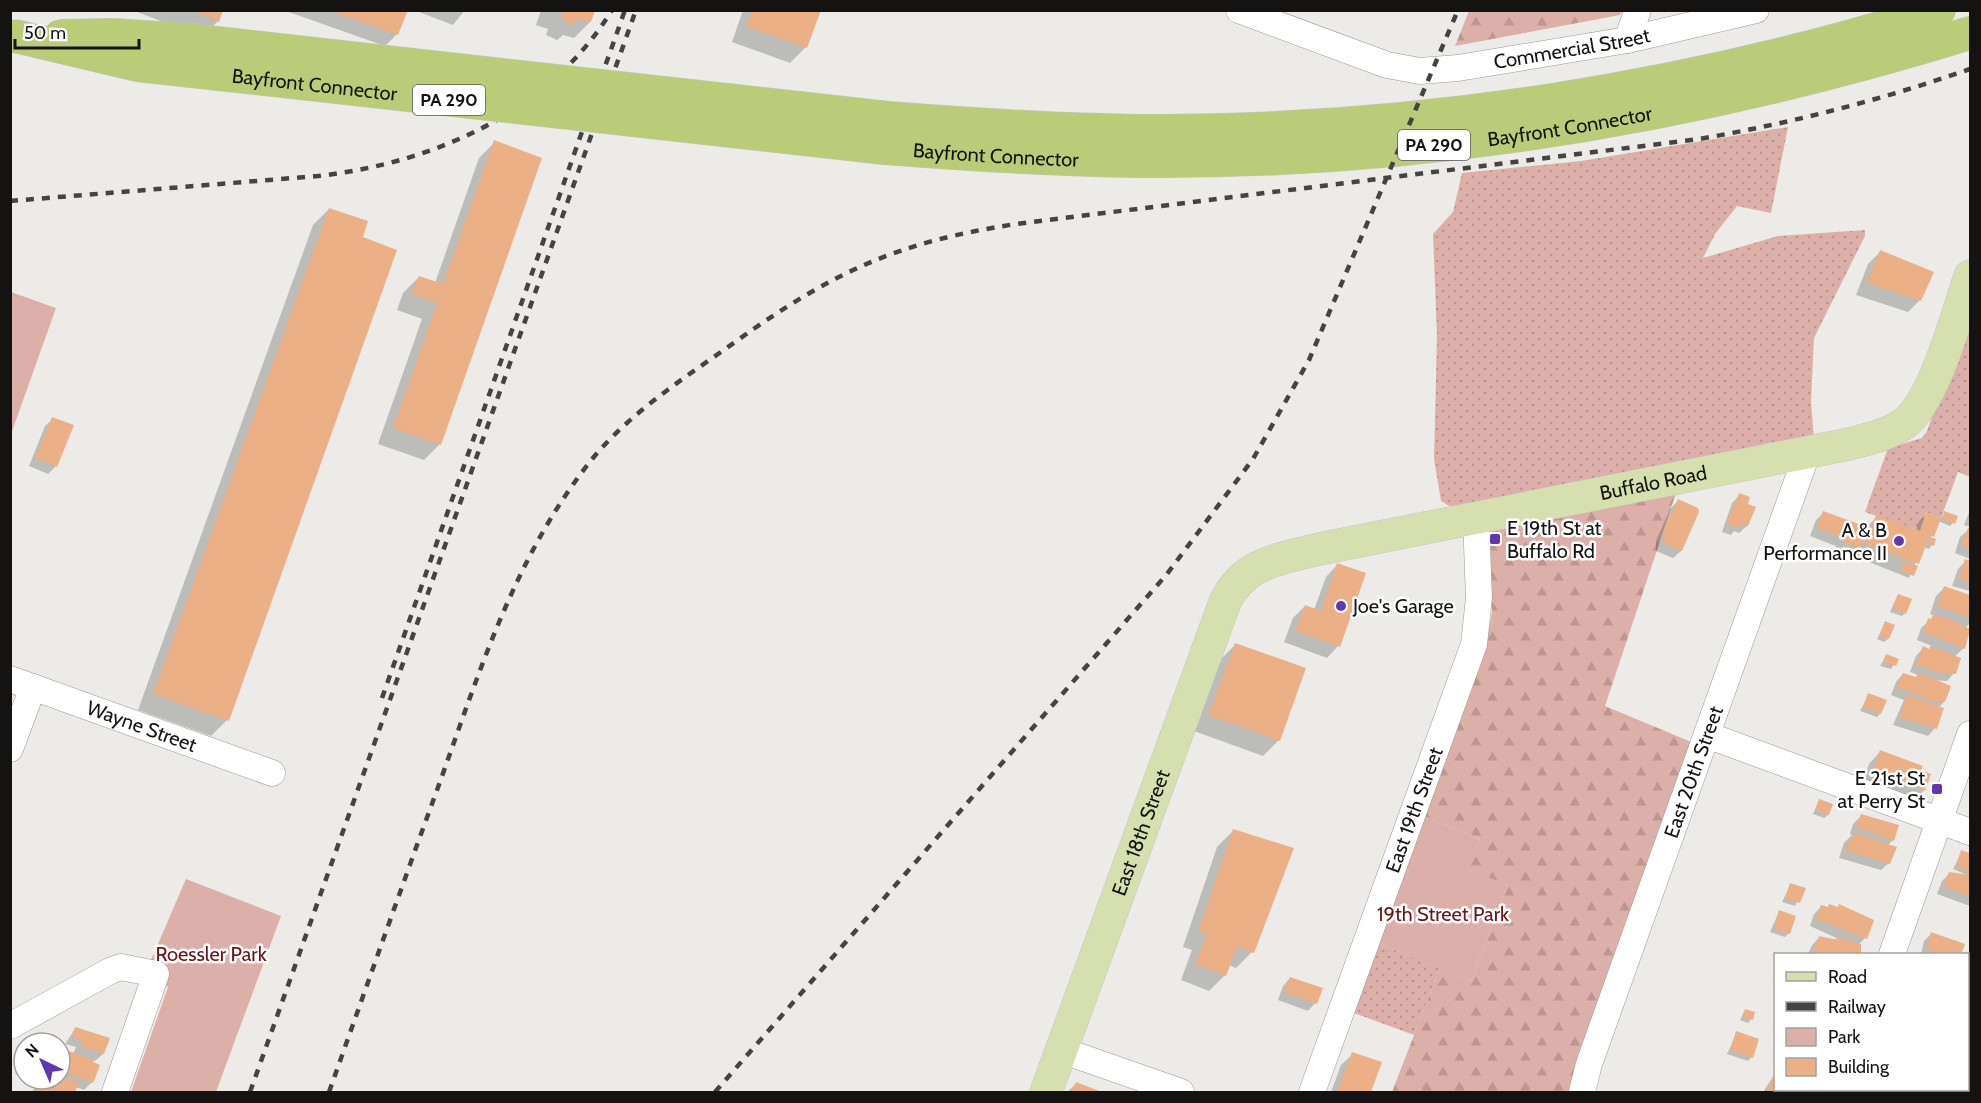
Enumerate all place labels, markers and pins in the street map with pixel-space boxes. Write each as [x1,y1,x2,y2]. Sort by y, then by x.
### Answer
place label: E 19th St at Buffalo Rd [1507,516,1602,563]
place label: A & B Performance II [1763,518,1887,565]
marker: E 19th St at Buffalo Rd [1488,532,1502,546]
marker: A & B Performance II [1892,534,1906,548]
place label: Joe's Garage [1352,594,1454,618]
marker: Joe's Garage [1334,599,1348,613]
place label: E 21st St at Perry St [1838,766,1925,813]
marker: E 21st St at Perry St [1930,782,1944,796]

